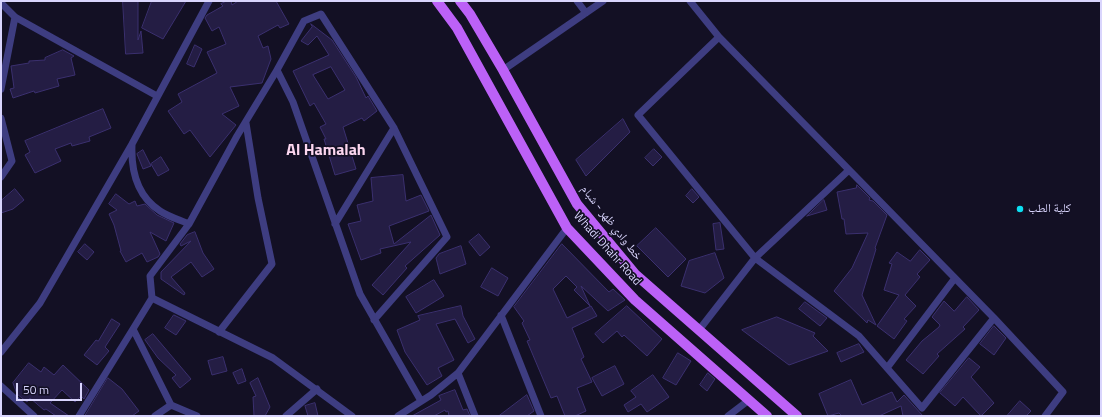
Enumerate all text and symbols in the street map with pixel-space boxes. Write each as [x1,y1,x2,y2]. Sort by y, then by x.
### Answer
district label: Al Hamalah [286,141,366,161]
street label: خط وادي ظهر - شبام [577,183,645,263]
place label: كلية الطب [1028,202,1071,216]
marker: كلية الطب [1015,204,1025,214]
street label: Whadi Dhahr Road [570,209,644,289]
scale bar [18,375,84,401]
text: 50 m [23,380,49,399]

